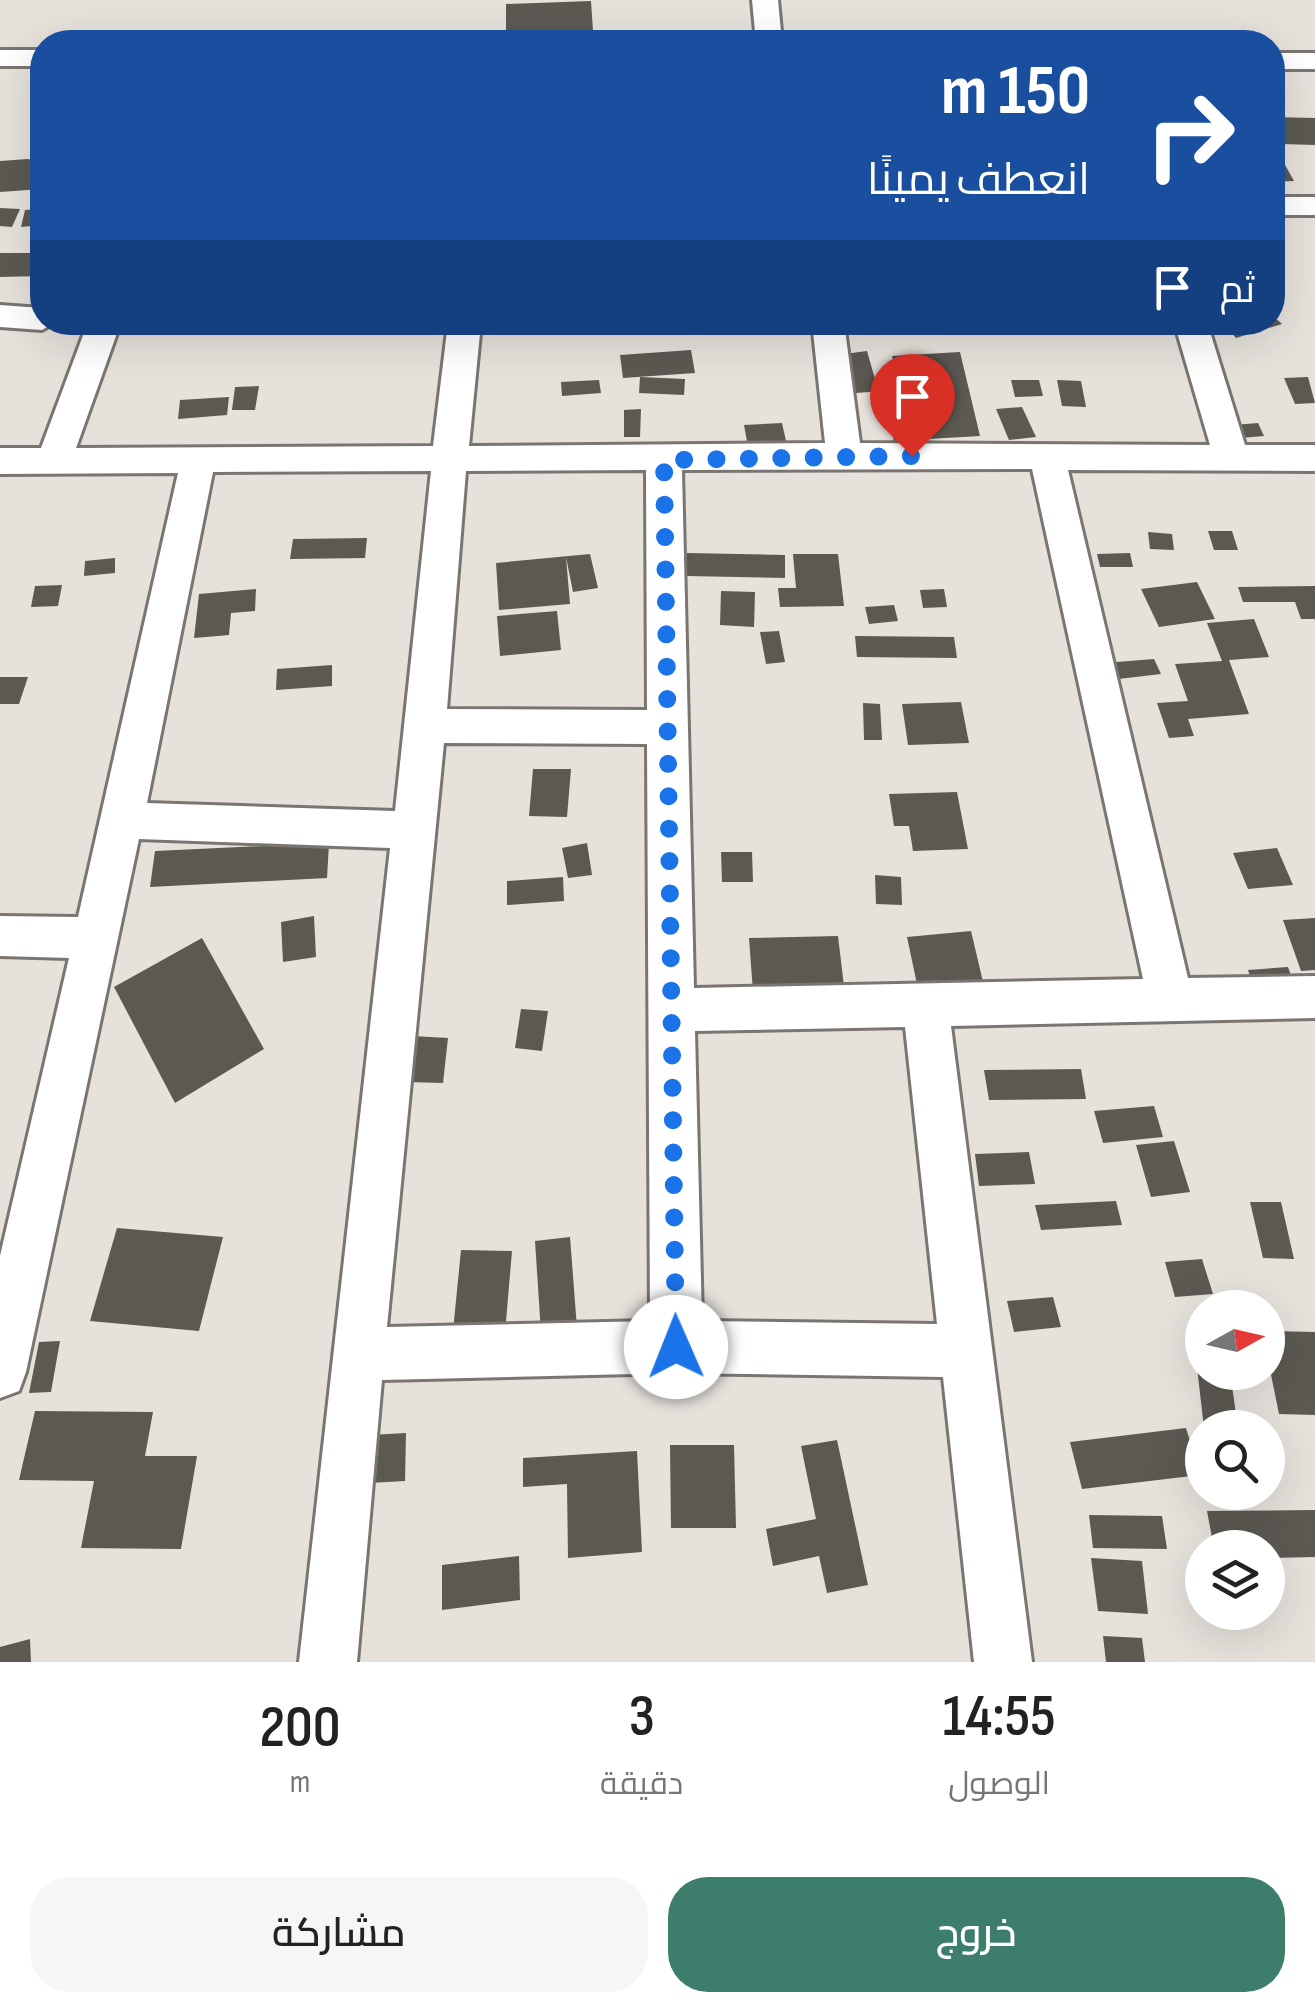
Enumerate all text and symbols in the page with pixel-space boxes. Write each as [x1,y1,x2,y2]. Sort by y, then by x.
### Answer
text: 150 m [941,50,1090,134]
icon: right [1125,70,1255,200]
text: انعطف يمينًا [867,153,1090,208]
icon: arrive [1145,260,1200,315]
text: ثم [1220,268,1255,313]
pin [870,354,955,457]
icon: arrive [885,369,940,424]
north arrow [1185,1290,1285,1390]
map controls [1185,1290,1285,1630]
position arrow [624,1295,728,1399]
button: search [1185,1410,1285,1510]
button: layers [1185,1530,1285,1630]
text: 3 [629,1681,655,1753]
text: 14:55 [943,1681,1056,1753]
text: 200 [259,1692,341,1764]
text: m [290,1763,310,1802]
text: دقيقة [600,1765,683,1804]
text: الوصول [948,1765,1050,1804]
button: مشاركة [30,1877,648,1992]
button: خروج [668,1877,1285,1992]

